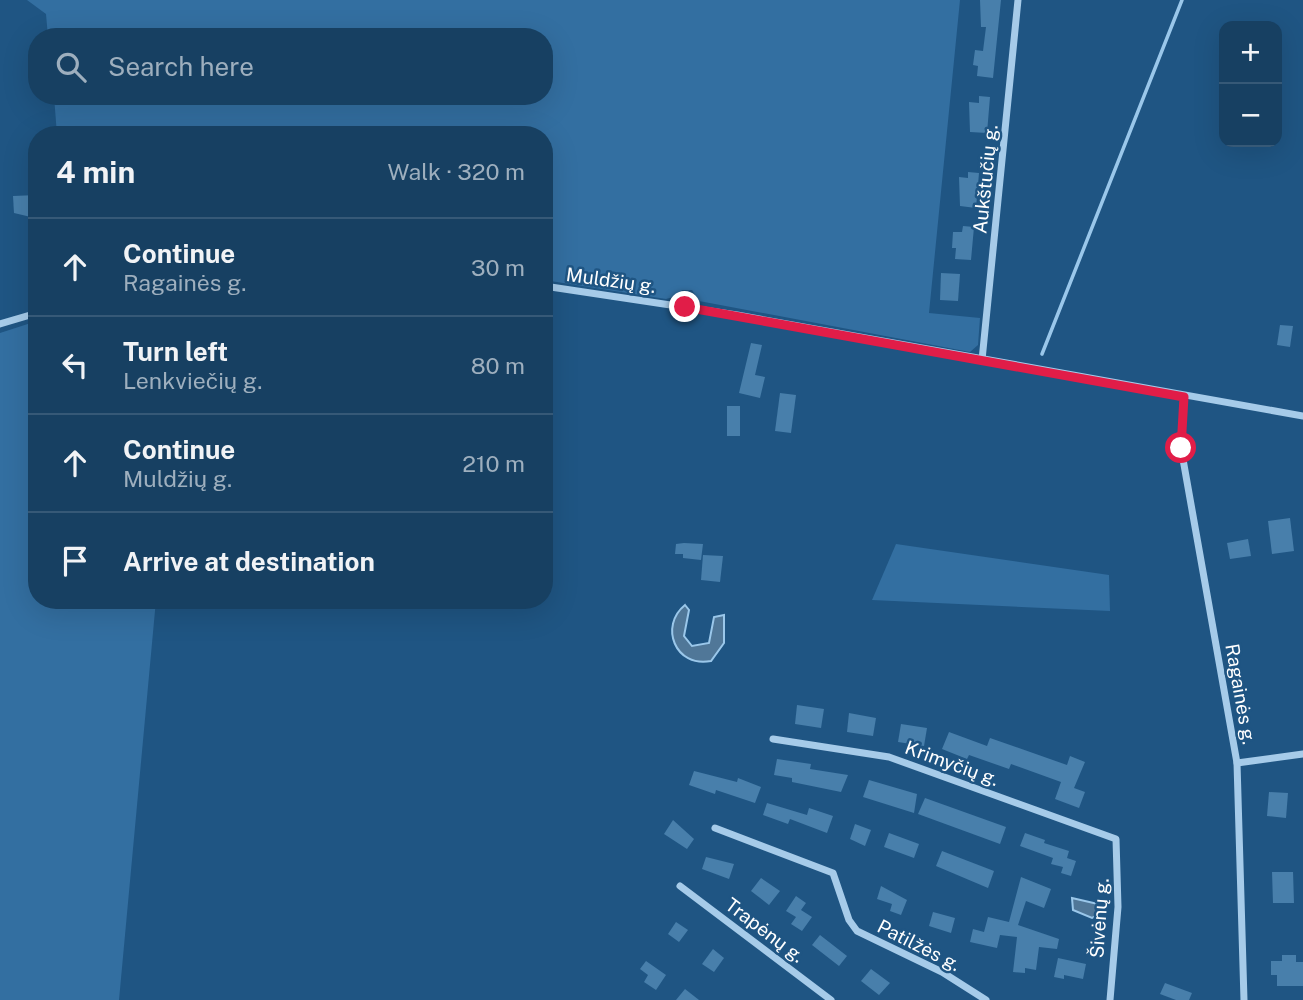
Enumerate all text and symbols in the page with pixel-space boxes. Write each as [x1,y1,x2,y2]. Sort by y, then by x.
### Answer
map controls [1219,21,1282,147]
button: + [1219,21,1282,84]
search box [28,28,553,105]
icon: search [52,48,90,86]
text: Search here [108,51,254,82]
button: − [1219,84,1282,147]
street label: Aukštučių g. [968,123,1002,235]
text: 4 min [56,154,135,190]
text: Walk · 320 m [388,158,525,185]
text: Continue [123,238,235,269]
icon: ahead [56,248,94,286]
text: 30 m [471,254,525,281]
street label: Muldžių g. [565,263,657,297]
text: Ragainės g. [123,269,246,296]
route end [669,291,700,322]
text: Turn left [123,336,228,367]
icon: left [56,346,94,384]
text: 80 m [471,352,525,379]
text: Lenkviečių g. [123,367,262,394]
route start [1165,432,1196,463]
text: Continue [123,434,235,465]
icon: ahead [56,444,94,482]
text: 210 m [462,450,525,477]
text: Muldžių g. [123,465,232,492]
icon: arrive [56,542,94,580]
text: Arrive at destination [123,546,375,577]
street label: Ragainės g. [1221,642,1261,746]
street label: Krimyčių g. [902,736,1002,790]
street label: Šivėnų g. [1085,877,1113,959]
street label: Trapėnų g. [721,893,809,967]
street label: Patilžės g. [874,915,964,975]

